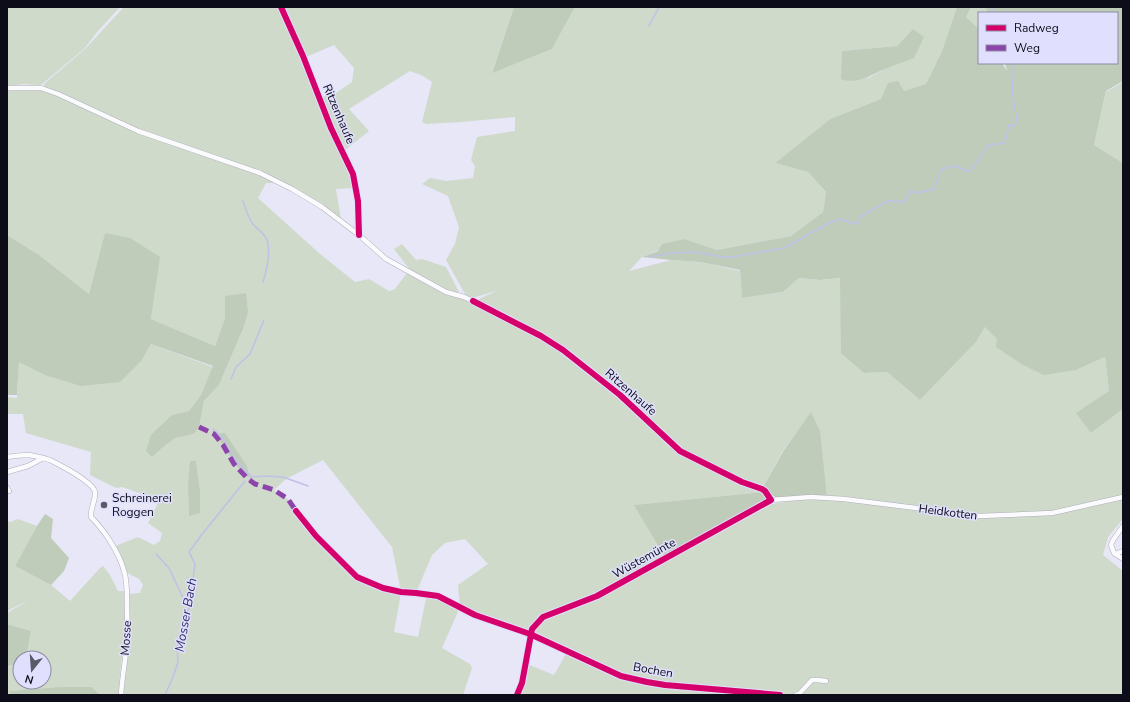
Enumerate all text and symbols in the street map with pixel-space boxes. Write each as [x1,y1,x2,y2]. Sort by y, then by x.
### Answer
legend [978,12,1118,64]
text: Radweg [1014,20,1059,36]
text: Weg [1014,40,1040,56]
street label: Ritzenhaufe [319,82,359,146]
street label: Ritzenhaufe [602,365,660,419]
place label: Schreinerei Roggen [112,490,172,520]
marker: Schreinerei Roggen [99,500,109,510]
street label: Heidkotten [918,500,978,524]
street label: Wüstemünte [610,534,678,582]
water label: Mosser Bach [171,577,201,653]
street label: Mosse [117,620,135,656]
north arrow [12,650,52,690]
street label: Bochen [632,659,674,681]
text: N [23,671,35,687]

